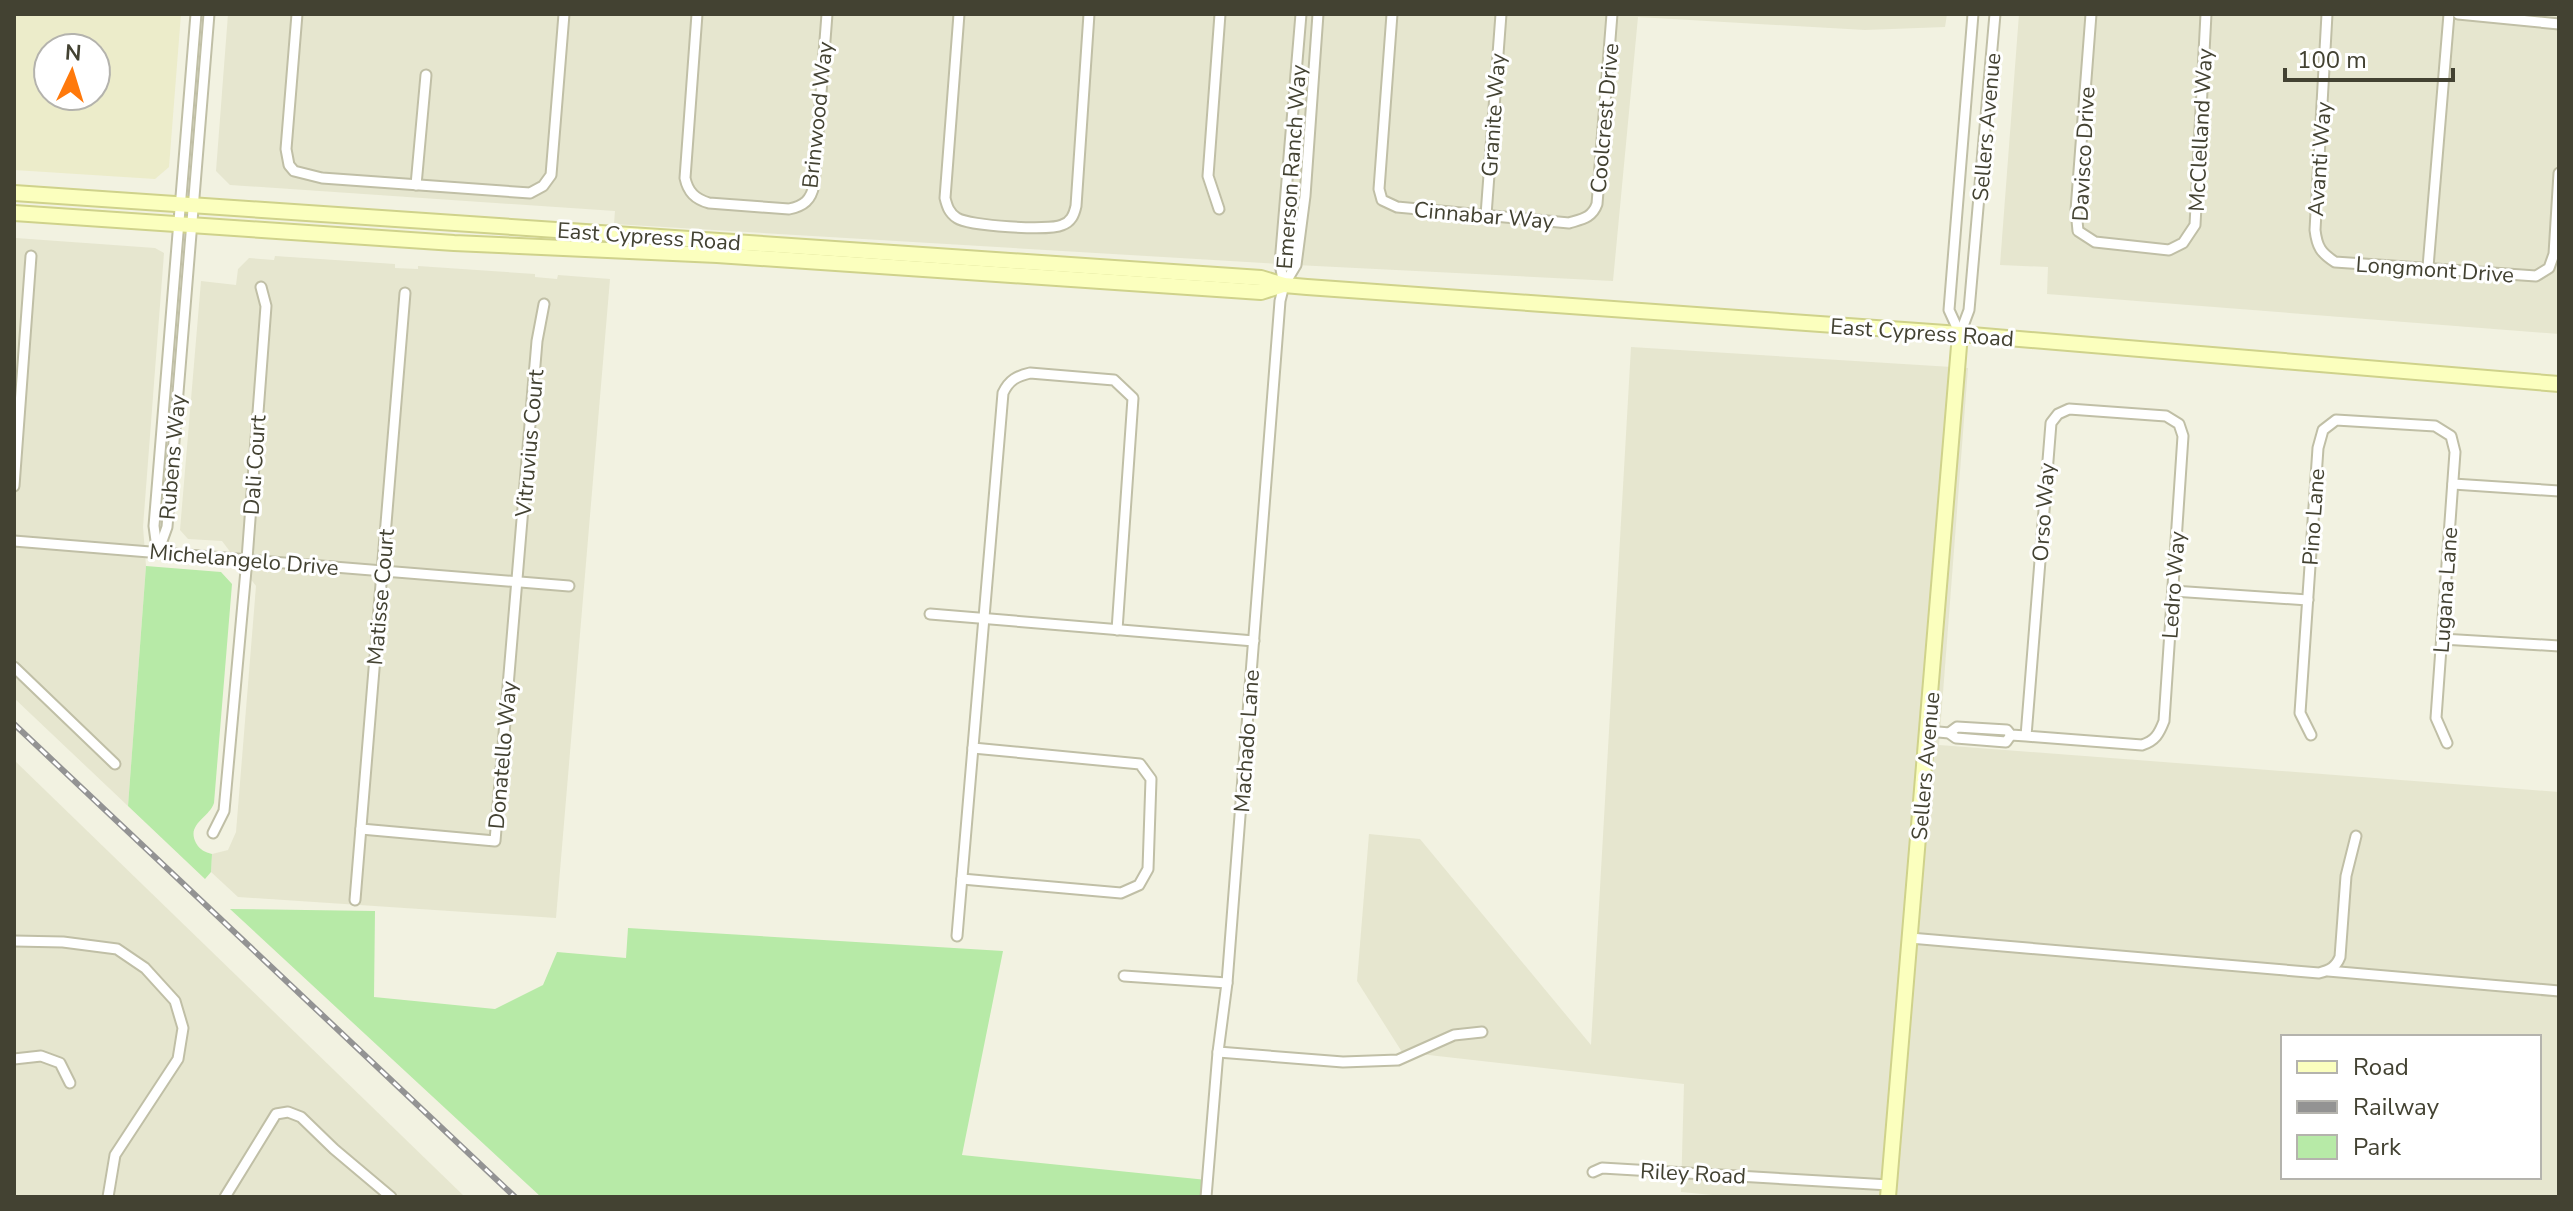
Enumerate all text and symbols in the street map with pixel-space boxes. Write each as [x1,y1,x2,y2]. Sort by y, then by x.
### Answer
north arrow [32,32,112,112]
scale bar [2285,32,2453,82]
text: N [64,38,83,69]
street label: Brinwood Way [795,40,841,190]
street label: Coolcrest Drive [1583,42,1626,194]
text: 100 m [2297,44,2367,76]
street label: McClelland Way [2182,47,2220,212]
street label: Granite Way [1475,52,1513,178]
street label: Sellers Avenue [1966,52,2008,202]
street label: Emerson Ranch Way [1270,63,1314,270]
street label: Davisco Drive [2065,86,2103,222]
street label: Avanti Way [2301,100,2339,217]
street label: Cinnabar Way [1413,195,1556,237]
street label: East Cypress Road [556,216,742,258]
street label: Longmont Drive [2355,250,2515,290]
street label: East Cypress Road [1829,312,2015,354]
street label: Vitruvius Court [509,368,551,519]
street label: Rubens Way [153,392,193,521]
street label: Dali Court [237,414,273,516]
street label: Orso Way [2026,461,2062,562]
street label: Pino Lane [2296,468,2332,567]
street label: Lugana Lane [2427,526,2465,654]
street label: Matisse Court [360,527,402,666]
street label: Ledro Way [2155,530,2193,640]
street label: Michelangelo Drive [148,537,340,583]
street label: Machado Lane [1227,669,1267,814]
street label: Donatello Way [482,679,524,830]
street label: Sellers Avenue [1905,691,1947,841]
legend [2281,1035,2541,1179]
text: Road [2353,1051,2409,1083]
text: Railway [2353,1091,2440,1123]
text: Park [2353,1131,2402,1163]
street label: Riley Road [1639,1156,1747,1192]

